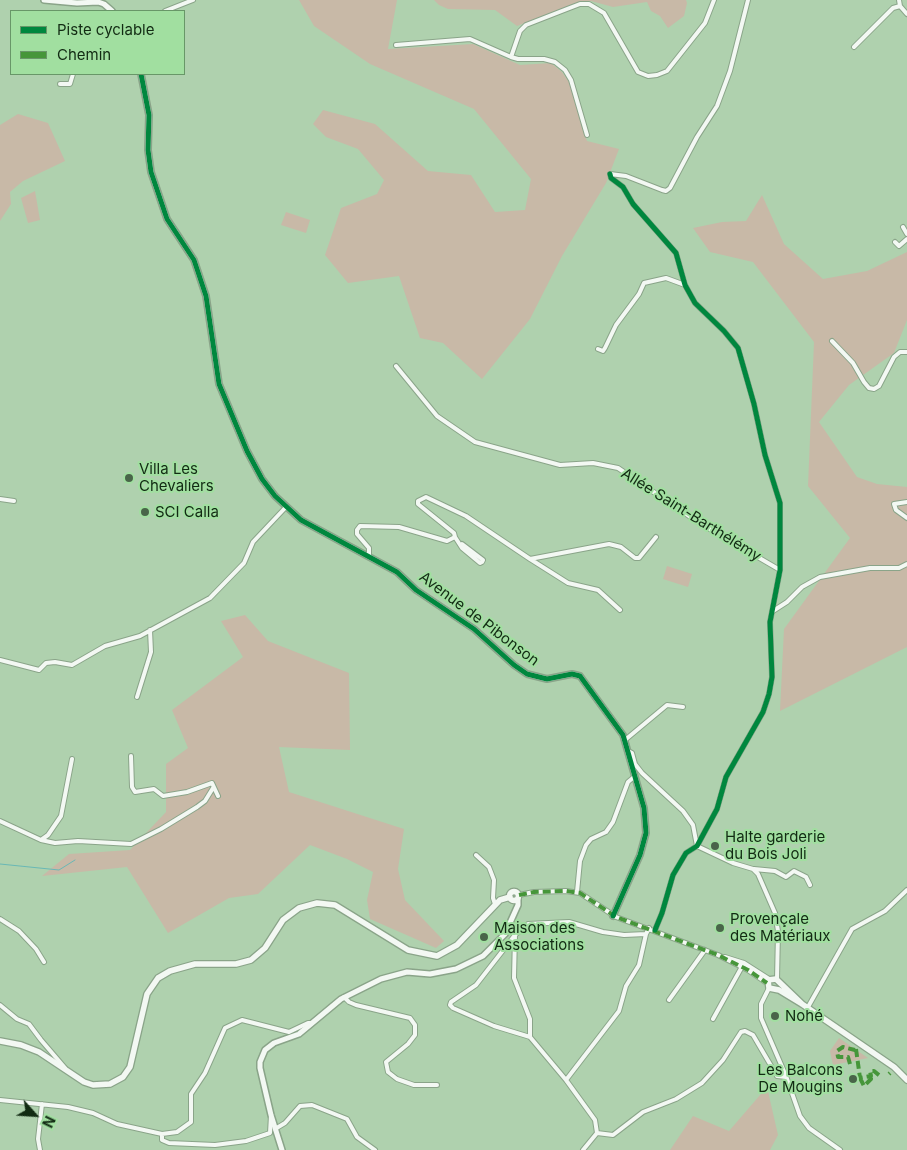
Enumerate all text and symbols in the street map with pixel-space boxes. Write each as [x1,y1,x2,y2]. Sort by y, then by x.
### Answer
legend [10,10,185,75]
text: Piste cyclable [57,20,154,39]
text: Chemin [57,45,111,64]
place label: Villa Les Chevaliers [139,460,214,495]
street label: Allée Saint-Barthélémy [618,465,764,565]
marker: Villa Les Chevaliers [123,472,135,484]
place label: SCI Calla [155,503,219,521]
marker: SCI Calla [139,506,151,518]
street label: Avenue de Pibonson [416,568,542,670]
place label: Halte garderie du Bois Joli [725,828,825,863]
marker: Halte garderie du Bois Joli [709,840,721,852]
place label: Provençale des Matériaux [730,910,831,945]
place label: Maison des Associations [494,919,584,954]
marker: Provençale des Matériaux [714,922,726,934]
marker: Maison des Associations [478,931,490,943]
place label: Nohé [785,1007,823,1025]
marker: Nohé [769,1010,781,1022]
place label: Les Balcons De Mougins [757,1061,843,1096]
marker: Les Balcons De Mougins [847,1073,859,1085]
north arrow [10,1090,60,1140]
text: N [39,1113,59,1130]

